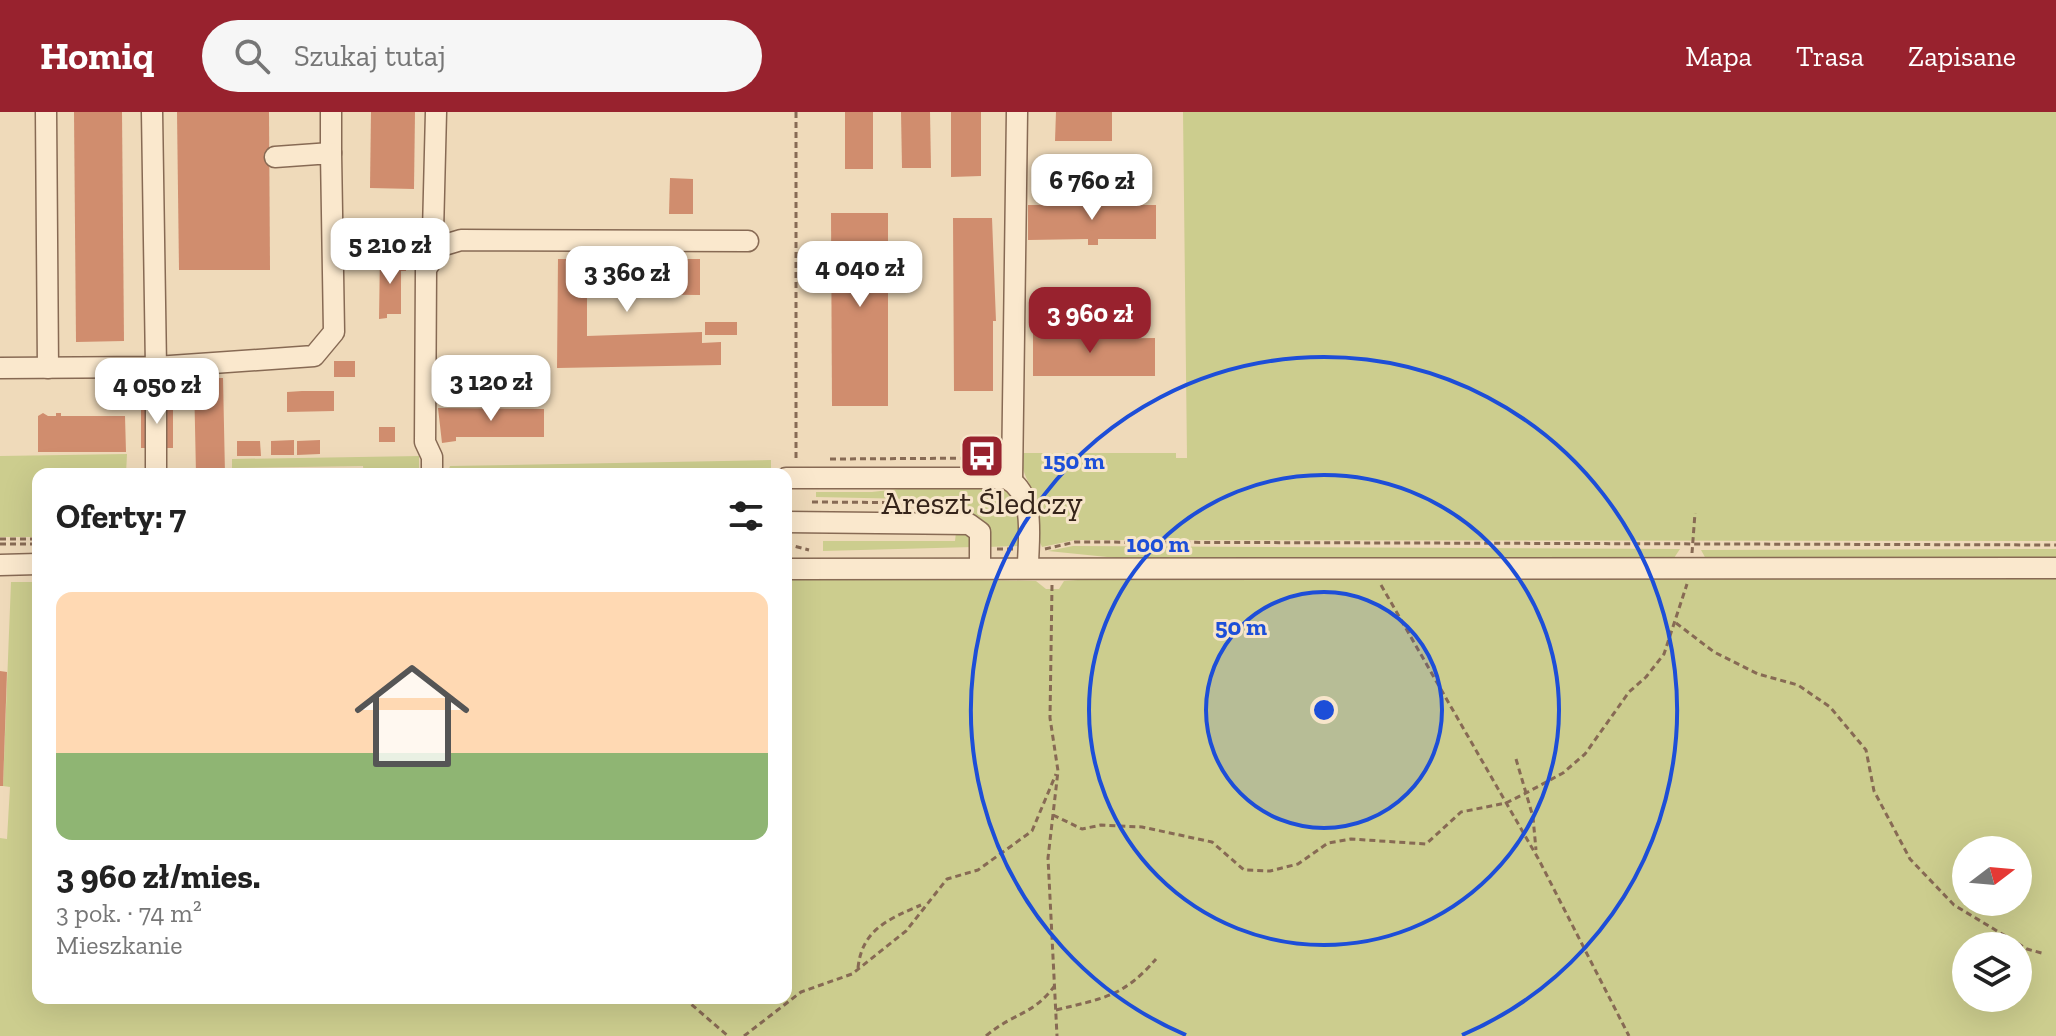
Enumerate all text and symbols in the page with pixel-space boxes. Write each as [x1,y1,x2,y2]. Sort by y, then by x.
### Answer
search box [202,20,762,92]
text: Homiq [40,33,154,79]
icon: search [230,34,274,78]
text: Szukaj tutaj [294,38,446,74]
text: Mapa [1685,40,1752,73]
text: Trasa [1796,40,1864,73]
text: Zapisane [1908,40,2016,73]
pin: 6 760 zł [1009,154,1175,222]
text: 6 760 zł [1049,164,1135,196]
pin: 5 210 zł [307,218,473,286]
text: 5 210 zł [349,228,431,260]
pin: 4 040 zł [777,241,943,309]
pin: 3 360 zł [544,246,710,314]
text: 4 040 zł [815,251,905,283]
text: 3 360 zł [584,256,670,288]
pin: 3 960 zł [1007,287,1173,355]
text: 3 960 zł [1047,297,1133,329]
pin: 3 120 zł [408,355,574,423]
pin: 4 050 zł [74,358,240,426]
text: 3 120 zł [449,365,533,397]
text: 4 050 zł [113,368,201,400]
bus stop icon: Areszt Śledczy [958,432,1006,480]
text: 150 m [1043,446,1105,475]
place label: Areszt Śledczy [881,484,1083,522]
icon: filters [724,494,768,538]
text: Oferty: 7 [56,496,186,537]
text: 100 m [1127,529,1189,558]
text: 50 m [1215,612,1267,641]
icon: home [340,644,484,788]
centre of rings [1310,696,1338,724]
north arrow [1952,836,2032,916]
map controls [1952,836,2032,1012]
text: 3 960 zł/mies. [56,856,261,897]
text: 3 pok. · 74 m² [56,897,202,929]
text: Mieszkanie [56,929,182,961]
button: layers [1952,932,2032,1012]

